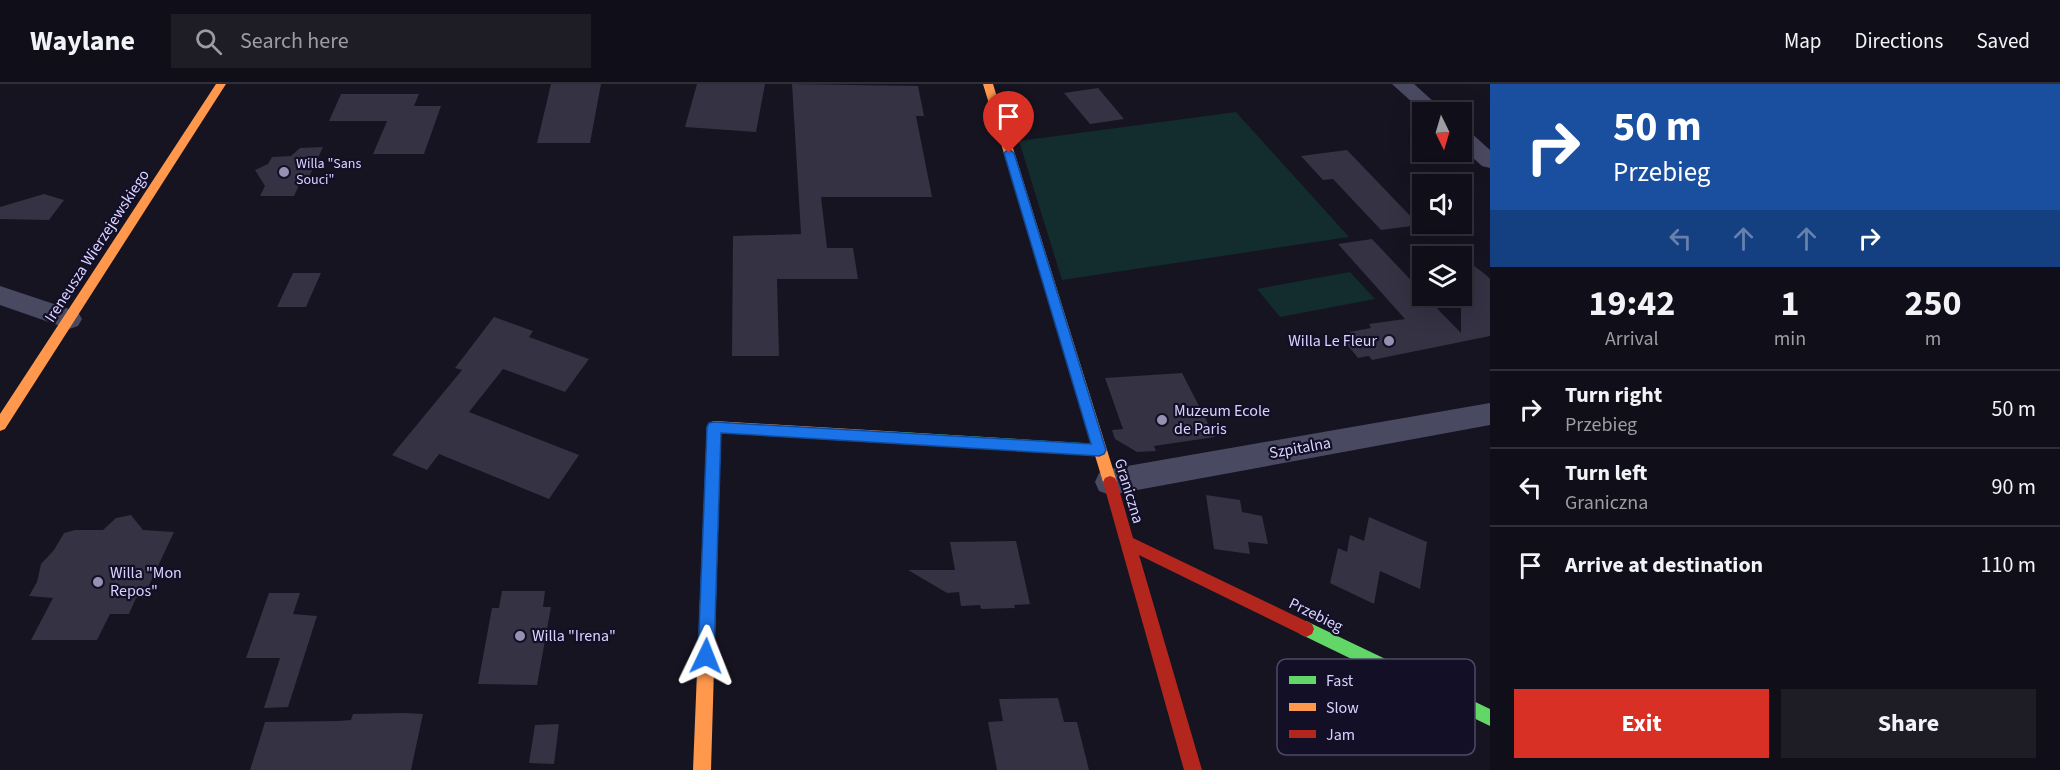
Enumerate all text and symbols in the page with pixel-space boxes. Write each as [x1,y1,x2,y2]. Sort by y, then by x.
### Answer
search box [171,14,591,68]
text: Waylane [30,21,135,61]
icon: search [192,25,225,58]
text: Search here [240,25,349,57]
text: Map [1784,26,1822,56]
text: Directions [1855,26,1943,56]
text: Saved [1976,26,2030,56]
pin [983,91,1034,153]
text: 50 m [1613,97,1702,157]
icon: arrive [992,100,1025,133]
north arrow [1412,102,1472,162]
map controls [1412,102,1472,306]
icon: right [1514,108,1592,186]
text: Przebieg [1613,153,1710,192]
place label: Willa "Sans Souci" [296,154,361,190]
street label: Ireneusza Wierzejewskiego [39,165,155,327]
marker: Willa "Sans Souci" [277,165,291,179]
button: sound [1412,174,1472,234]
icon: left [1664,222,1697,255]
icon: ahead [1727,222,1760,255]
icon: ahead [1790,222,1823,255]
icon: right [1853,222,1886,255]
button: layers [1412,246,1472,306]
text: 19:42 [1588,278,1675,329]
text: 1 [1780,278,1799,329]
text: 250 [1905,278,1962,329]
text: Arrival [1605,325,1659,353]
text: min [1774,325,1806,353]
text: m [1925,325,1941,353]
place label: Willa Le Fleur [1288,330,1377,352]
marker: Willa Le Fleur [1382,334,1396,348]
text: Turn right [1565,379,1662,411]
icon: right [1514,393,1547,426]
text: 50 m [1991,393,2036,425]
place label: Muzeum Ecole de Paris [1174,400,1270,440]
text: Przebieg [1565,411,1637,439]
marker: Muzeum Ecole de Paris [1155,413,1169,427]
street label: Szpitalna [1267,432,1333,464]
street label: Graniczna [1109,456,1149,526]
text: Turn left [1565,457,1647,489]
icon: left [1514,471,1547,504]
text: 90 m [1991,471,2036,503]
text: Graniczna [1565,489,1648,517]
icon: arrive [1514,549,1547,582]
text: Arrive at destination [1565,549,1763,581]
text: 110 m [1981,549,2036,581]
place label: Willa "Mon Repos" [110,562,182,602]
marker: Willa "Mon Repos" [91,575,105,589]
street label: Przebieg [1285,592,1347,638]
position arrow [674,624,738,688]
place label: Willa "Irena" [532,625,616,647]
marker: Willa "Irena" [513,629,527,643]
legend [1277,659,1475,755]
text: Fast [1326,670,1354,692]
button: Exit [1514,689,1769,758]
button: Share [1781,689,2036,758]
text: Slow [1326,697,1359,719]
text: Jam [1326,724,1355,746]

